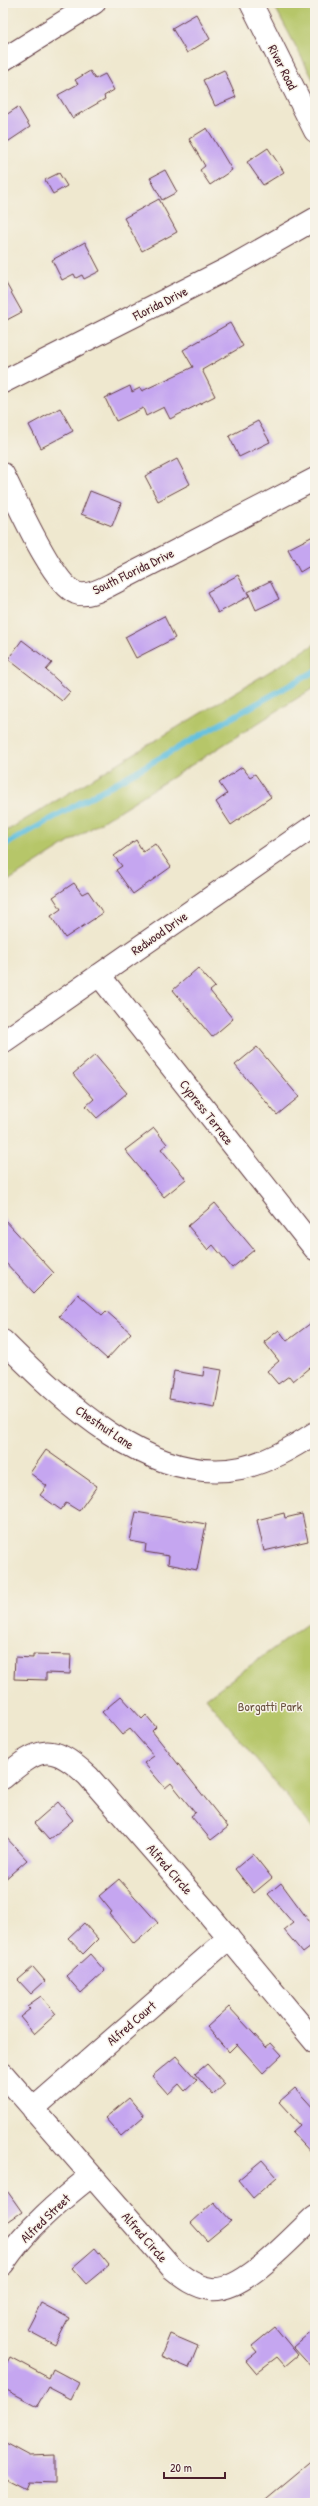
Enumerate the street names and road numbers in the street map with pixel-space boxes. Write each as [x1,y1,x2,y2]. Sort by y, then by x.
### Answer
street label: River Road [264,41,302,93]
street label: Florida Drive [129,282,190,325]
street label: South Florida Drive [89,544,177,598]
street label: Redwood Drive [127,907,191,959]
street label: Cypress Terrace [176,1076,238,1148]
street label: Chestnut Lane [72,1401,138,1453]
street label: Alfred Circle [143,1840,197,1898]
street label: Alfred Court [103,1996,160,2049]
street label: Alfred Street [16,2189,74,2246]
street label: Alfred Circle [118,2208,172,2266]

